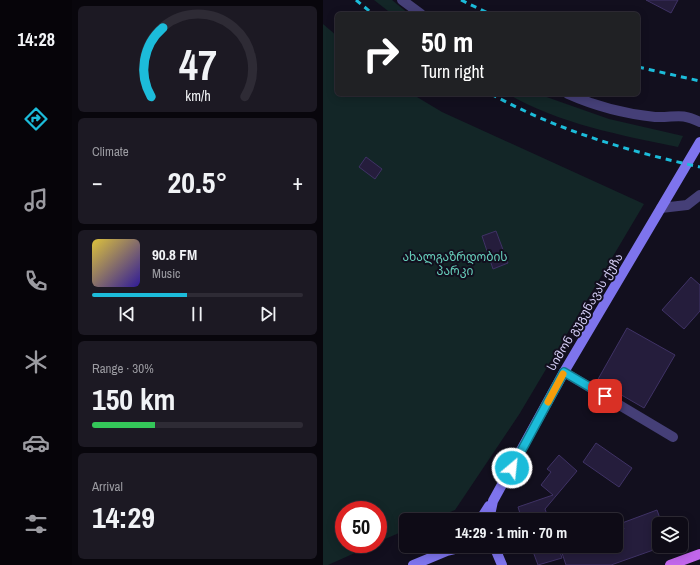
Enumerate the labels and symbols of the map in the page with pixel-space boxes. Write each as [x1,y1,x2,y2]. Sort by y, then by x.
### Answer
park label: ახალგაზრდობის პარკი [402,249,508,279]
street label: სიმონ გუგუნავას ქუჩა [543,250,627,374]
pin [588,379,622,413]
position arrow [491,447,533,489]
speed limit sign: 50 [335,501,387,553]

